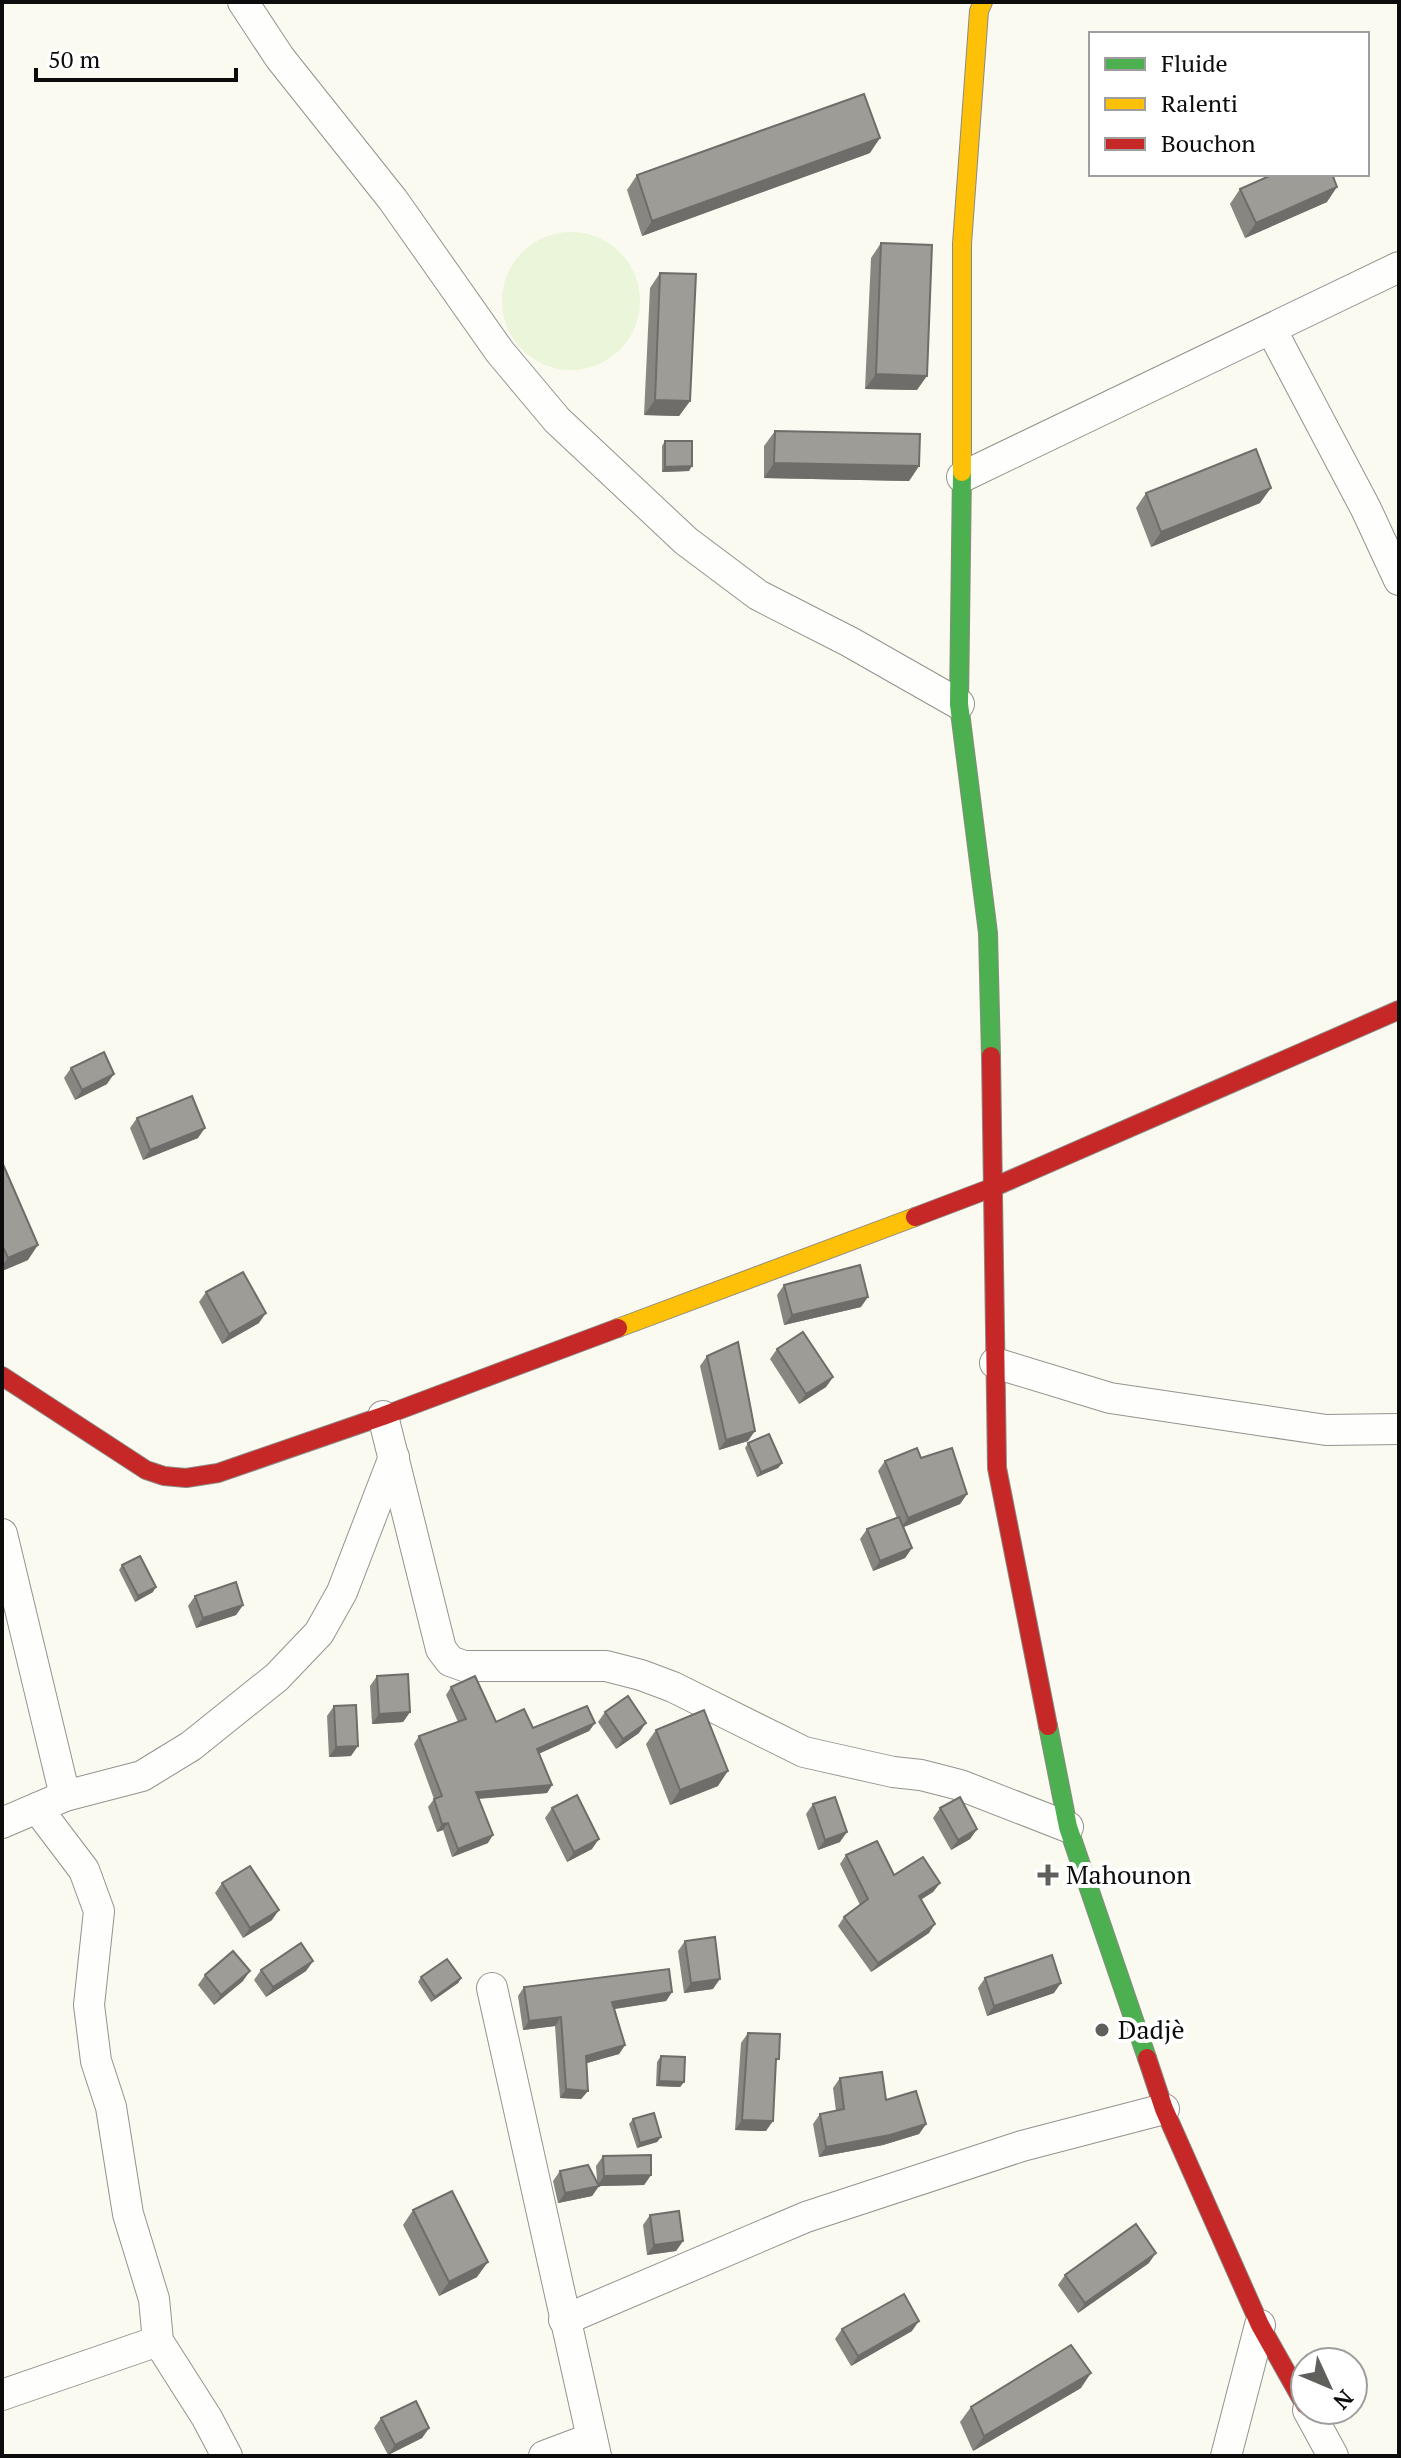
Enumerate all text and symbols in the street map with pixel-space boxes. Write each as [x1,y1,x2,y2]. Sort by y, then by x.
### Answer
scale bar [36,32,236,82]
legend [1089,32,1369,176]
text: 50 m [48,43,100,75]
text: Fluide [1161,47,1228,79]
text: Ralenti [1161,87,1238,119]
text: Bouchon [1161,127,1256,159]
place label: Mahounon [1066,1857,1192,1891]
marker: Mahounon [1037,1864,1059,1886]
place label: Dadjè [1118,2012,1185,2046]
marker: Dadjè [1093,2021,1111,2039]
north arrow [1289,2346,1369,2426]
text: N [1327,2384,1360,2417]

